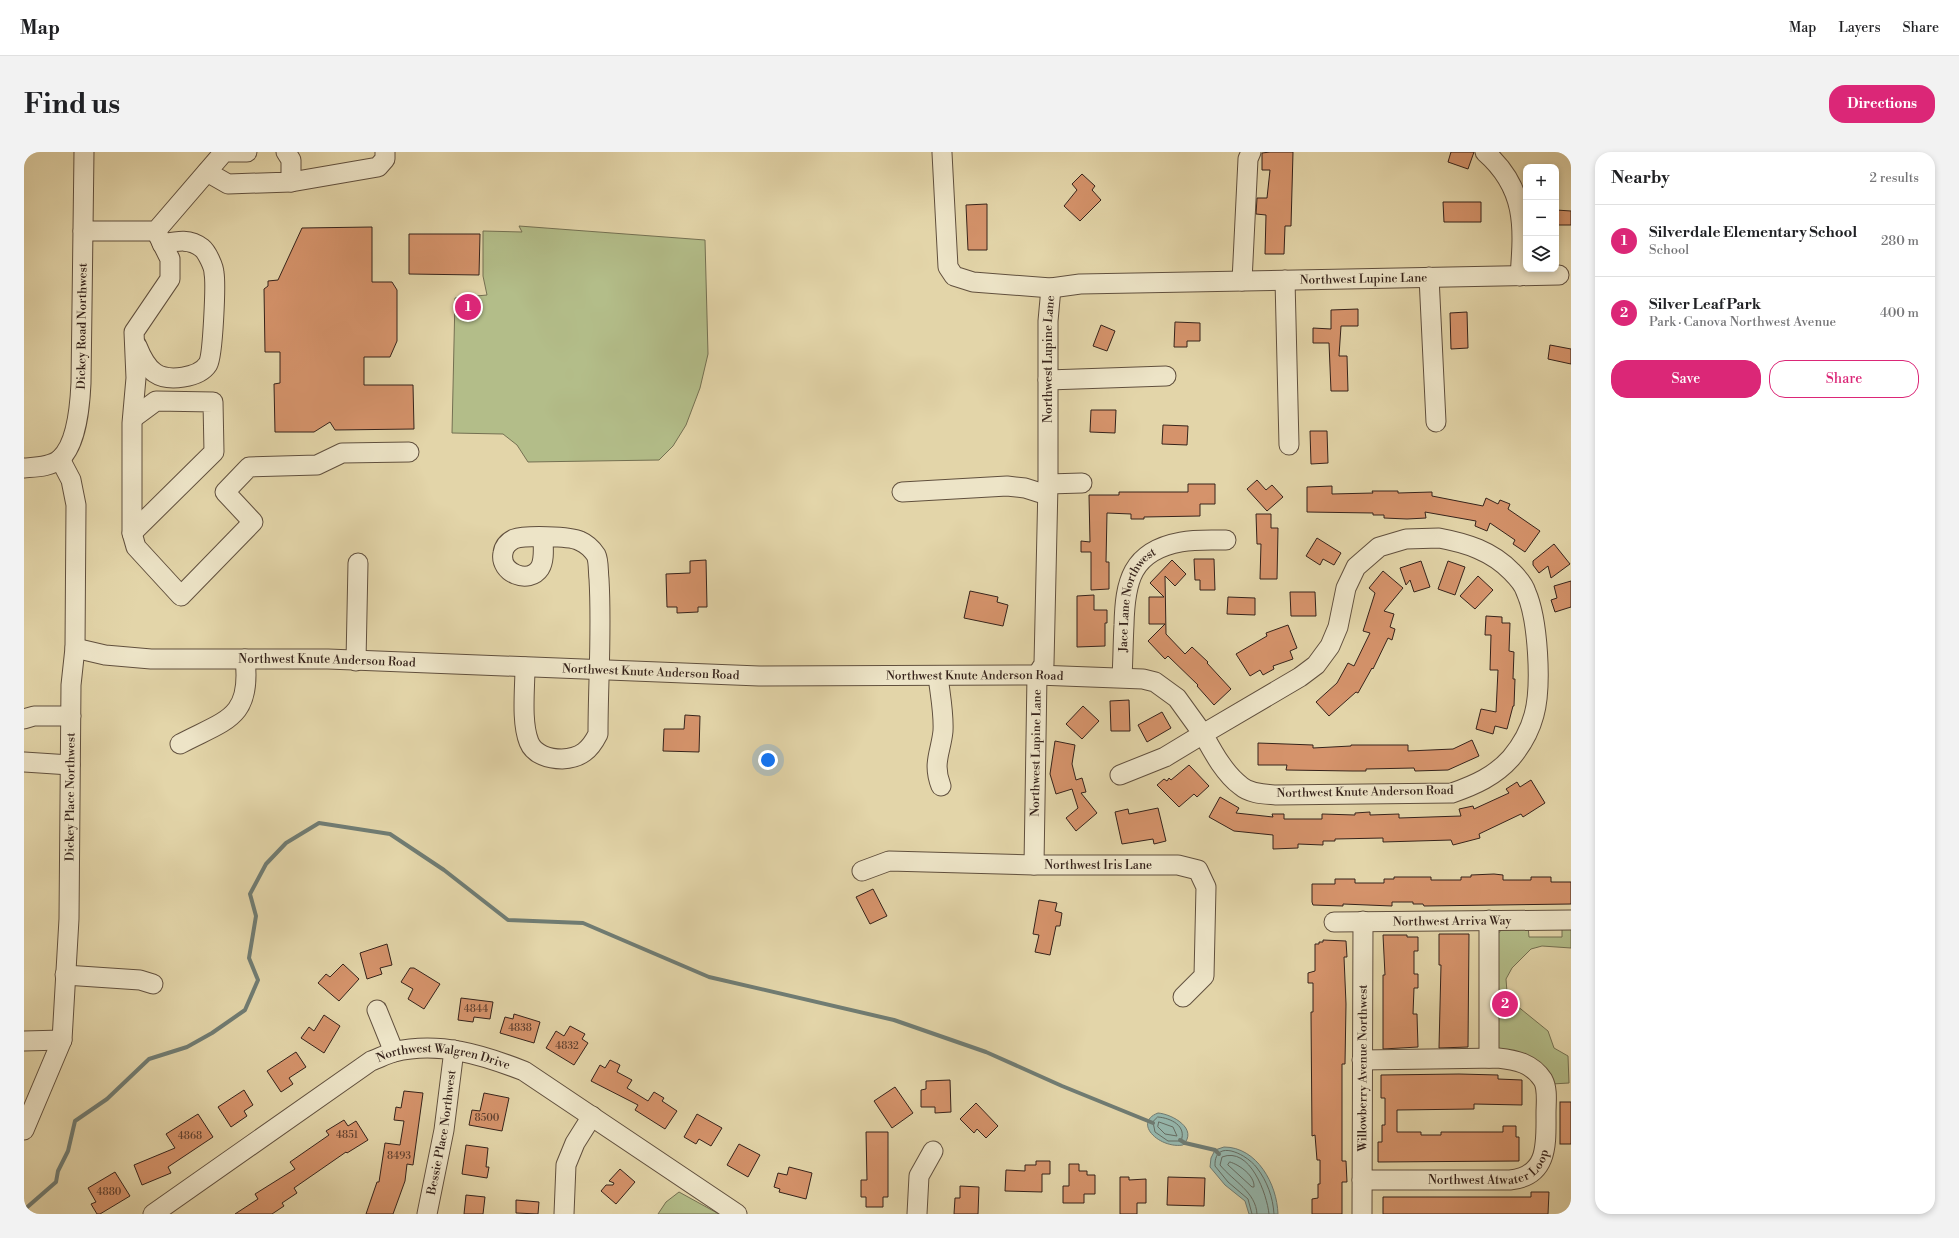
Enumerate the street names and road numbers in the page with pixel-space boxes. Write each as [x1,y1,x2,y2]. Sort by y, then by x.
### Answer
street label: Dickey Road Northwest [73,262,90,390]
street label: Northwest Lupine Lane [1300,270,1427,287]
street label: Northwest Lupine Lane [1040,295,1058,423]
street label: Jace Lane Northwest [1115,544,1159,653]
street label: Northwest Knute Anderson Road [238,652,416,670]
street label: Northwest Knute Anderson Road [562,661,740,683]
street label: Northwest Knute Anderson Road [886,667,1064,683]
street label: Northwest Lupine Lane [1027,689,1044,817]
street label: Dickey Place Northwest [62,732,78,861]
street label: Northwest Knute Anderson Road [1276,783,1454,801]
street label: Northwest Iris Lane [1044,858,1152,873]
street label: Northwest Arriva Way [1393,913,1511,929]
street label: Willowberry Avenue Northwest [1355,984,1370,1153]
street label: Northwest Walgren Drive [374,1041,512,1073]
street label: Bessie Place Northwest [423,1068,459,1197]
street label: Northwest Atwater Loop [1428,1148,1552,1188]

